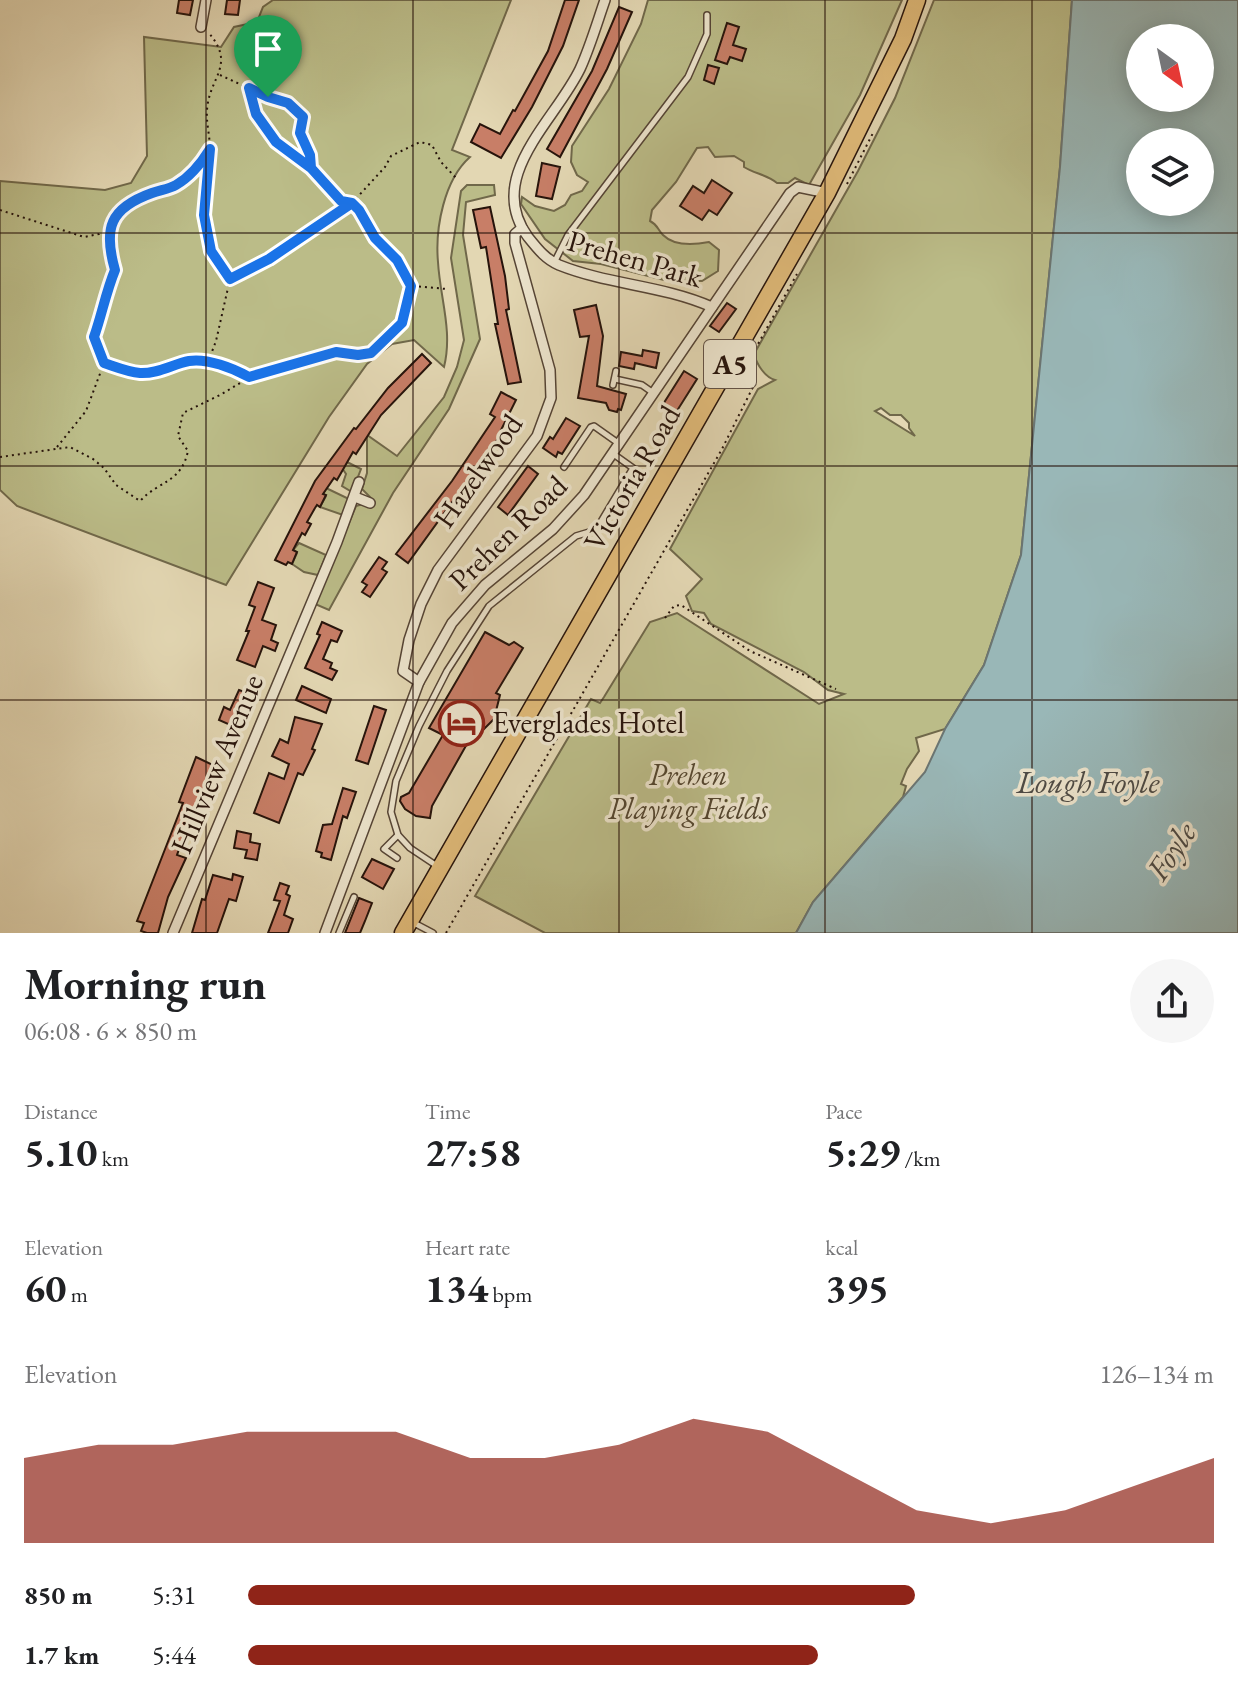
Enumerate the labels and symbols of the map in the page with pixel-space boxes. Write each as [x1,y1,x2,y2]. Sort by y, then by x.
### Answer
pin [234,15,302,97]
north arrow [1126,24,1214,112]
street label: Prehen Park [563,221,708,297]
road number: A5 [704,340,756,388]
street label: Victoria Road [574,397,689,557]
street label: Hazelwood [424,405,531,535]
street label: Prehen Road [440,466,576,599]
street label: Hillview Avenue [161,668,272,859]
hotel icon: Everglades Hotel [437,699,485,747]
place label: Everglades Hotel [492,703,684,742]
park label: Prehen Playing Fields [608,755,769,828]
water label: Lough Foyle [1015,761,1161,803]
water label: Foyle [1136,813,1206,889]

